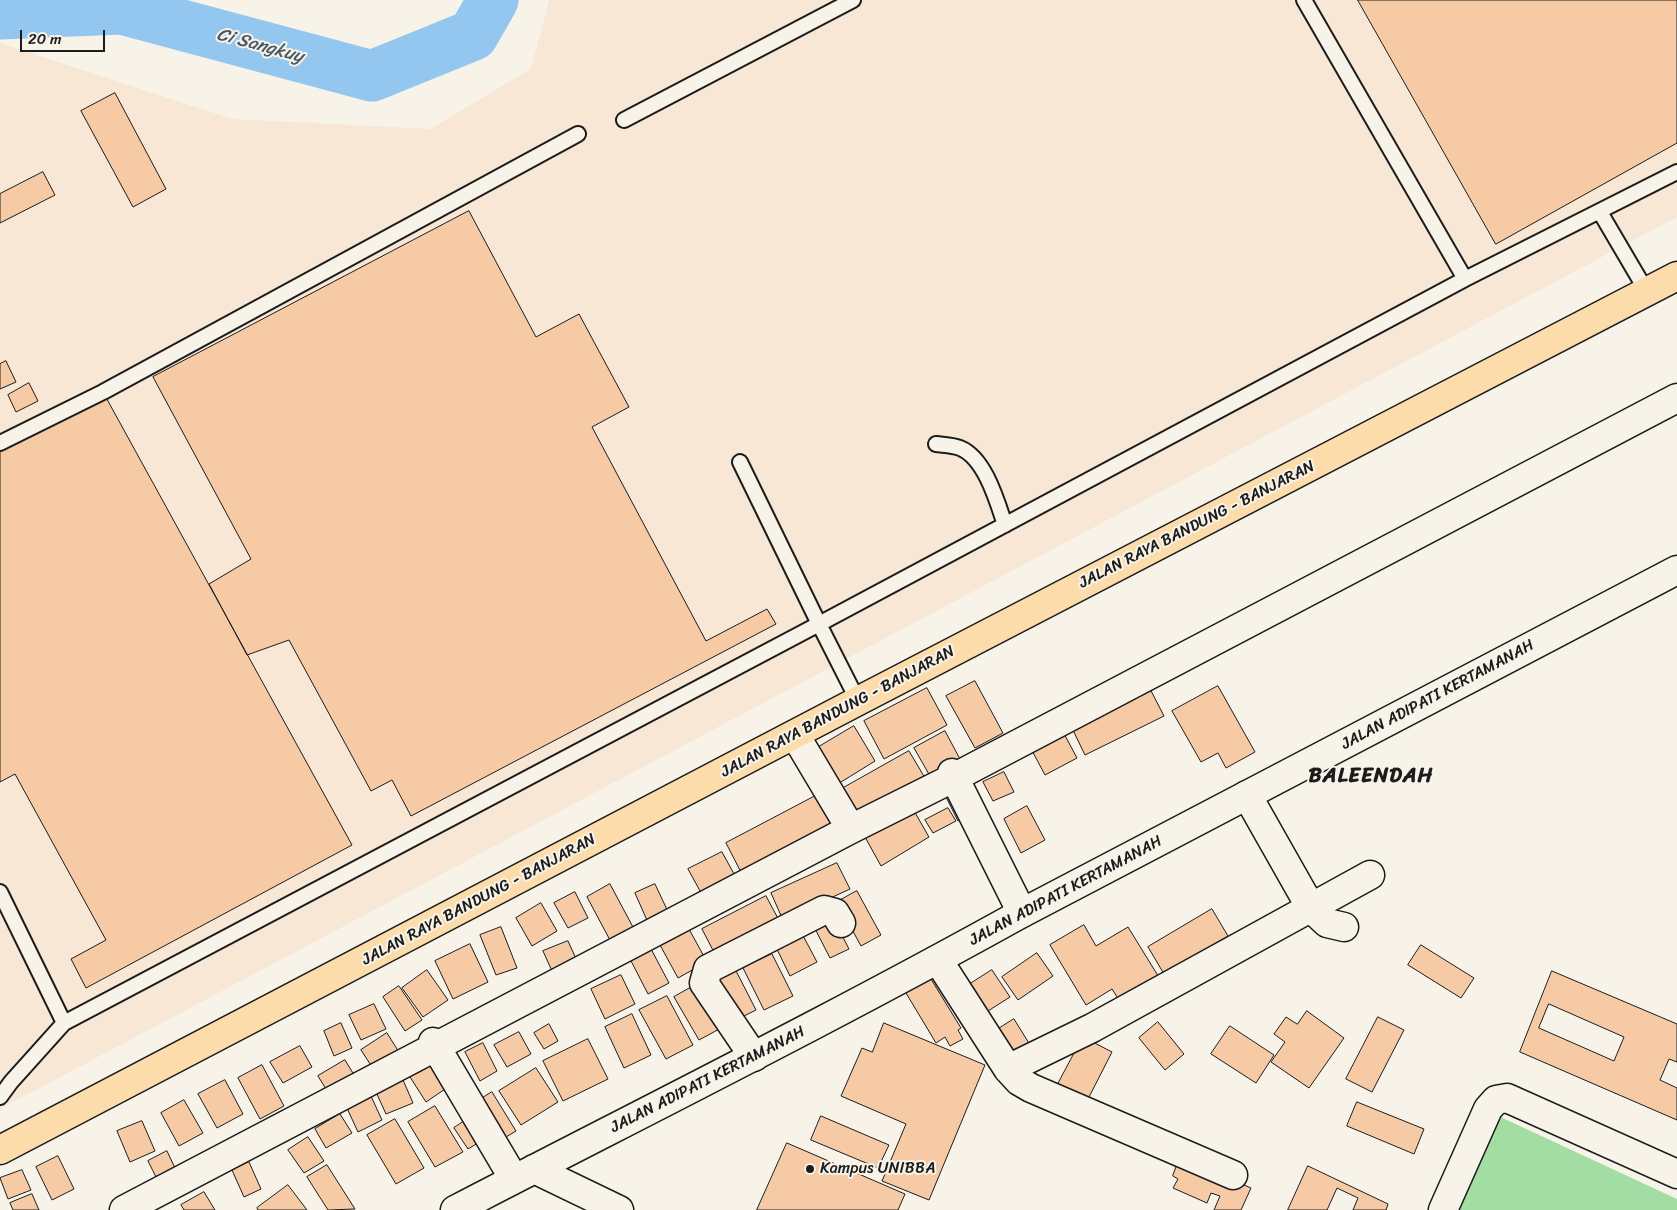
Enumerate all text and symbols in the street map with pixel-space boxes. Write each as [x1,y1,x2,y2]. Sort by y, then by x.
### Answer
scale bar [22,20,108,52]
water label: Ci Sangkuy [214,24,306,68]
text: 20 m [28,26,62,52]
street label: JALAN RAYA BANDUNG - BANJARAN [1076,457,1318,593]
street label: JALAN ADIPATI KERTAMANAH [1338,636,1538,754]
street label: JALAN RAYA BANDUNG - BANJARAN [718,642,958,782]
district label: BALEENDAH [1307,764,1435,790]
street label: JALAN RAYA BANDUNG - BANJARAN [359,830,599,970]
street label: JALAN ADIPATI KERTAMANAH [966,832,1166,950]
street label: JALAN ADIPATI KERTAMANAH [608,1022,808,1138]
place label: Kampus UNIBBA [820,1159,935,1179]
marker: Kampus UNIBBA [804,1163,816,1175]

